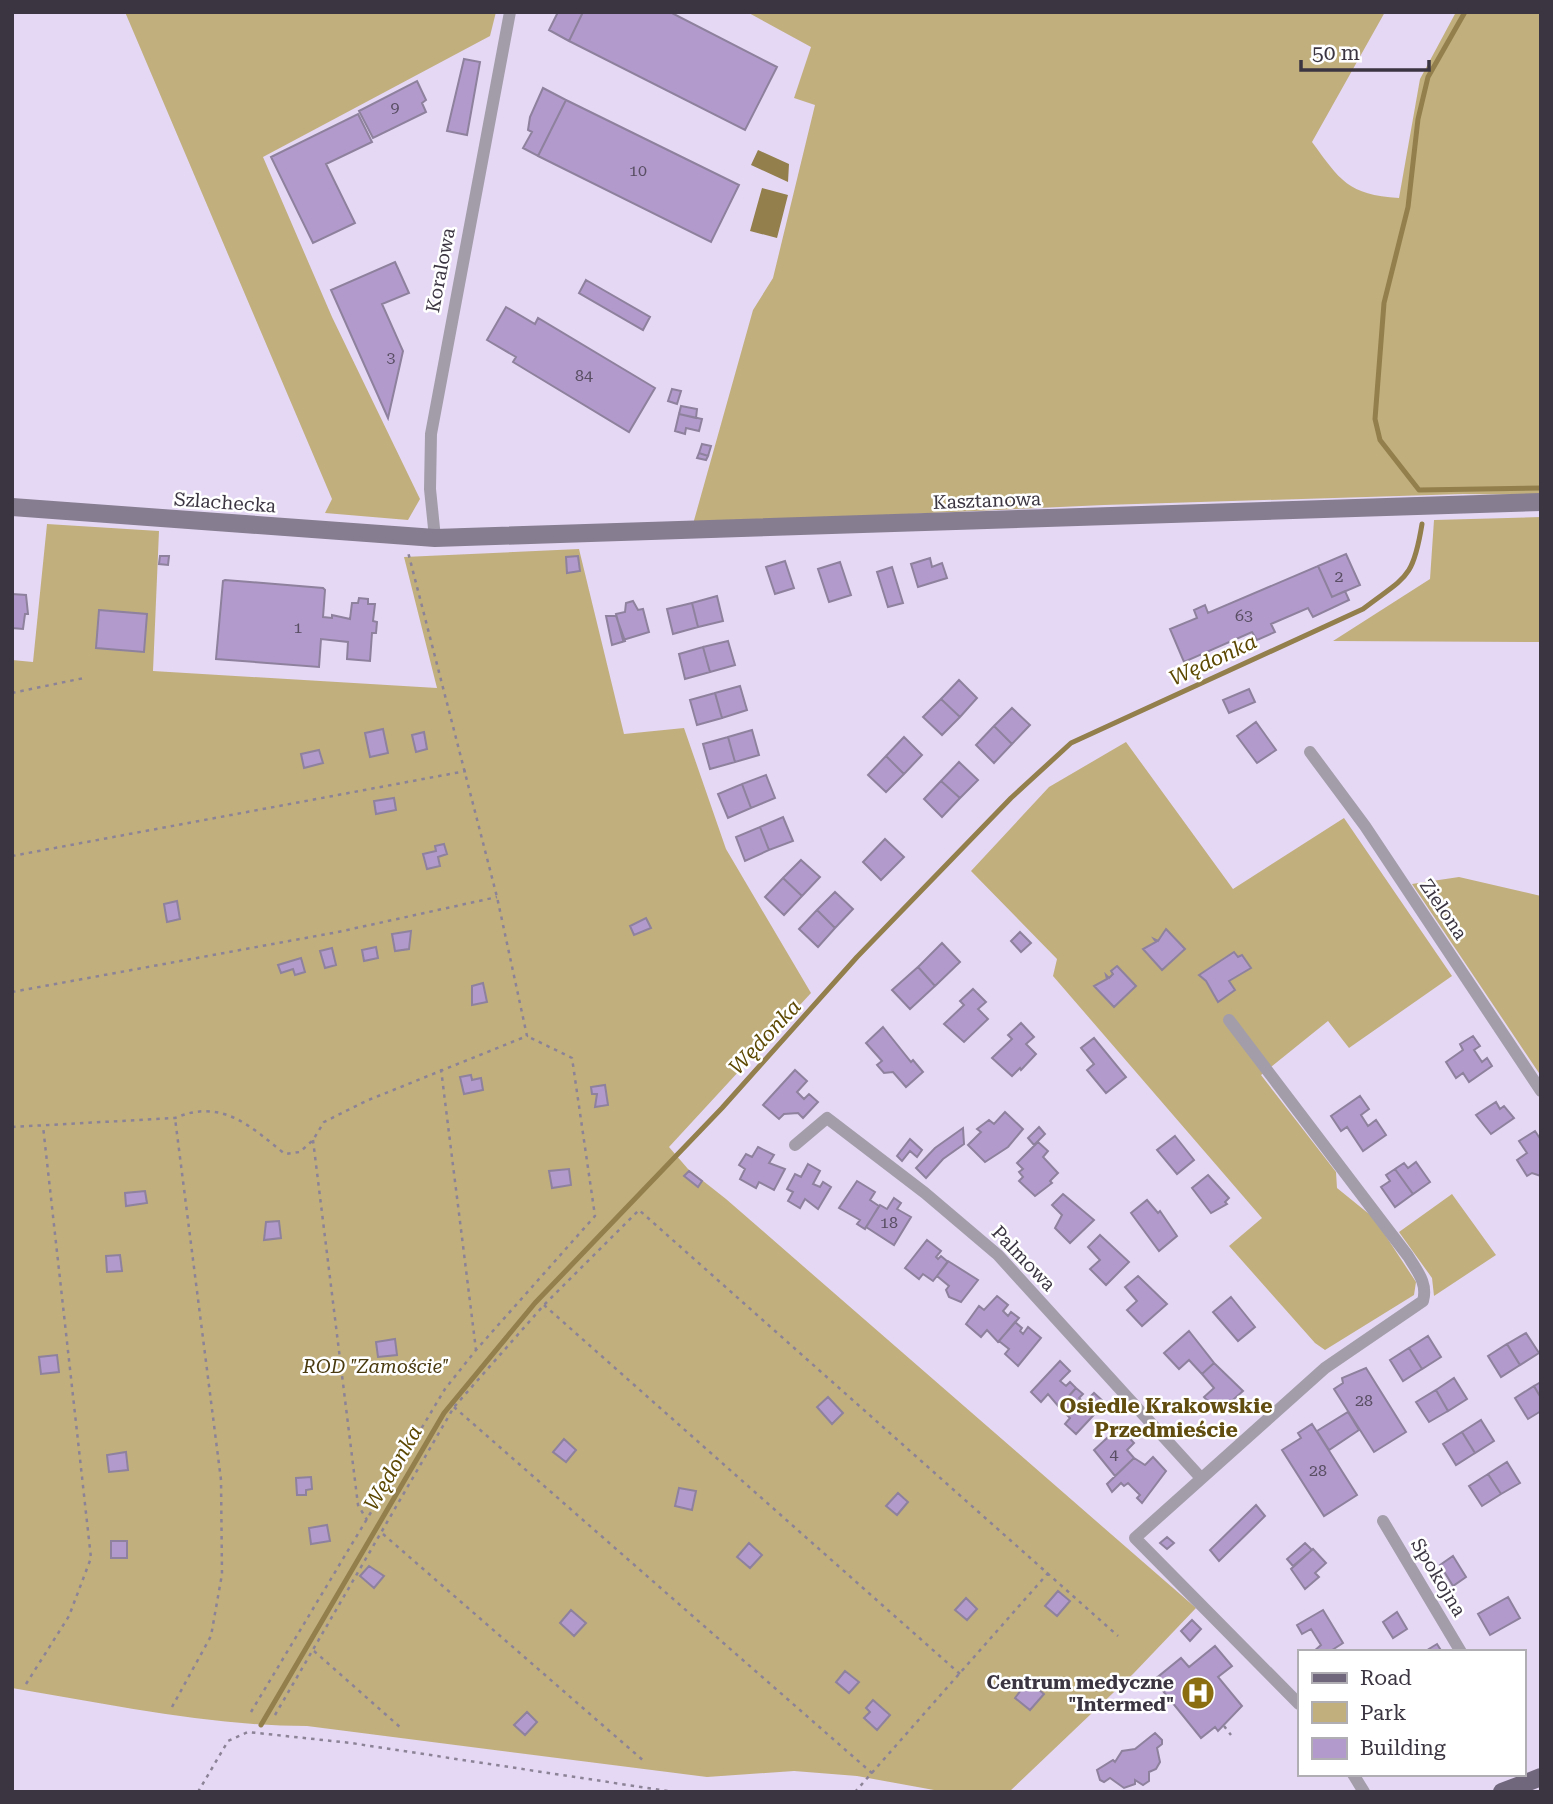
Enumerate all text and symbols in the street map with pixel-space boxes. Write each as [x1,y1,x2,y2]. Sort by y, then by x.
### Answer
scale bar [1301,28,1429,72]
text: 50 m [1312,41,1360,65]
house number: 9 [391,98,400,117]
house number: 10 [629,161,647,180]
street label: Koralowa [421,225,460,314]
house number: 3 [387,348,396,367]
house number: 84 [575,366,593,385]
street label: Szlachecka [173,487,278,518]
street label: Kasztanowa [932,487,1042,514]
house number: 2 [1335,567,1344,586]
house number: 63 [1235,606,1253,625]
house number: 1 [294,618,303,637]
water label: Wędonka [1165,629,1261,691]
street label: Zielona [1415,875,1473,945]
water label: Wędonka [724,994,806,1080]
house number: 18 [880,1213,898,1232]
street label: Palmowa [987,1221,1061,1296]
park label: ROD "Zamoście" [302,1355,449,1378]
house number: 28 [1355,1391,1373,1410]
district label: Osiedle Krakowskie Przedmieście [1059,1394,1273,1442]
water label: Wędonka [359,1421,427,1515]
house number: 4 [1110,1445,1119,1464]
house number: 28 [1309,1461,1327,1480]
street label: Spokojna [1406,1534,1471,1621]
legend [1298,1650,1525,1776]
text: Road [1360,1666,1412,1690]
place label: Centrum medyczne "Intermed" [987,1671,1174,1716]
hospital icon: Centrum medyczne "Intermed" [1179,1674,1217,1712]
text: Park [1360,1701,1406,1725]
text: Building [1360,1736,1446,1760]

